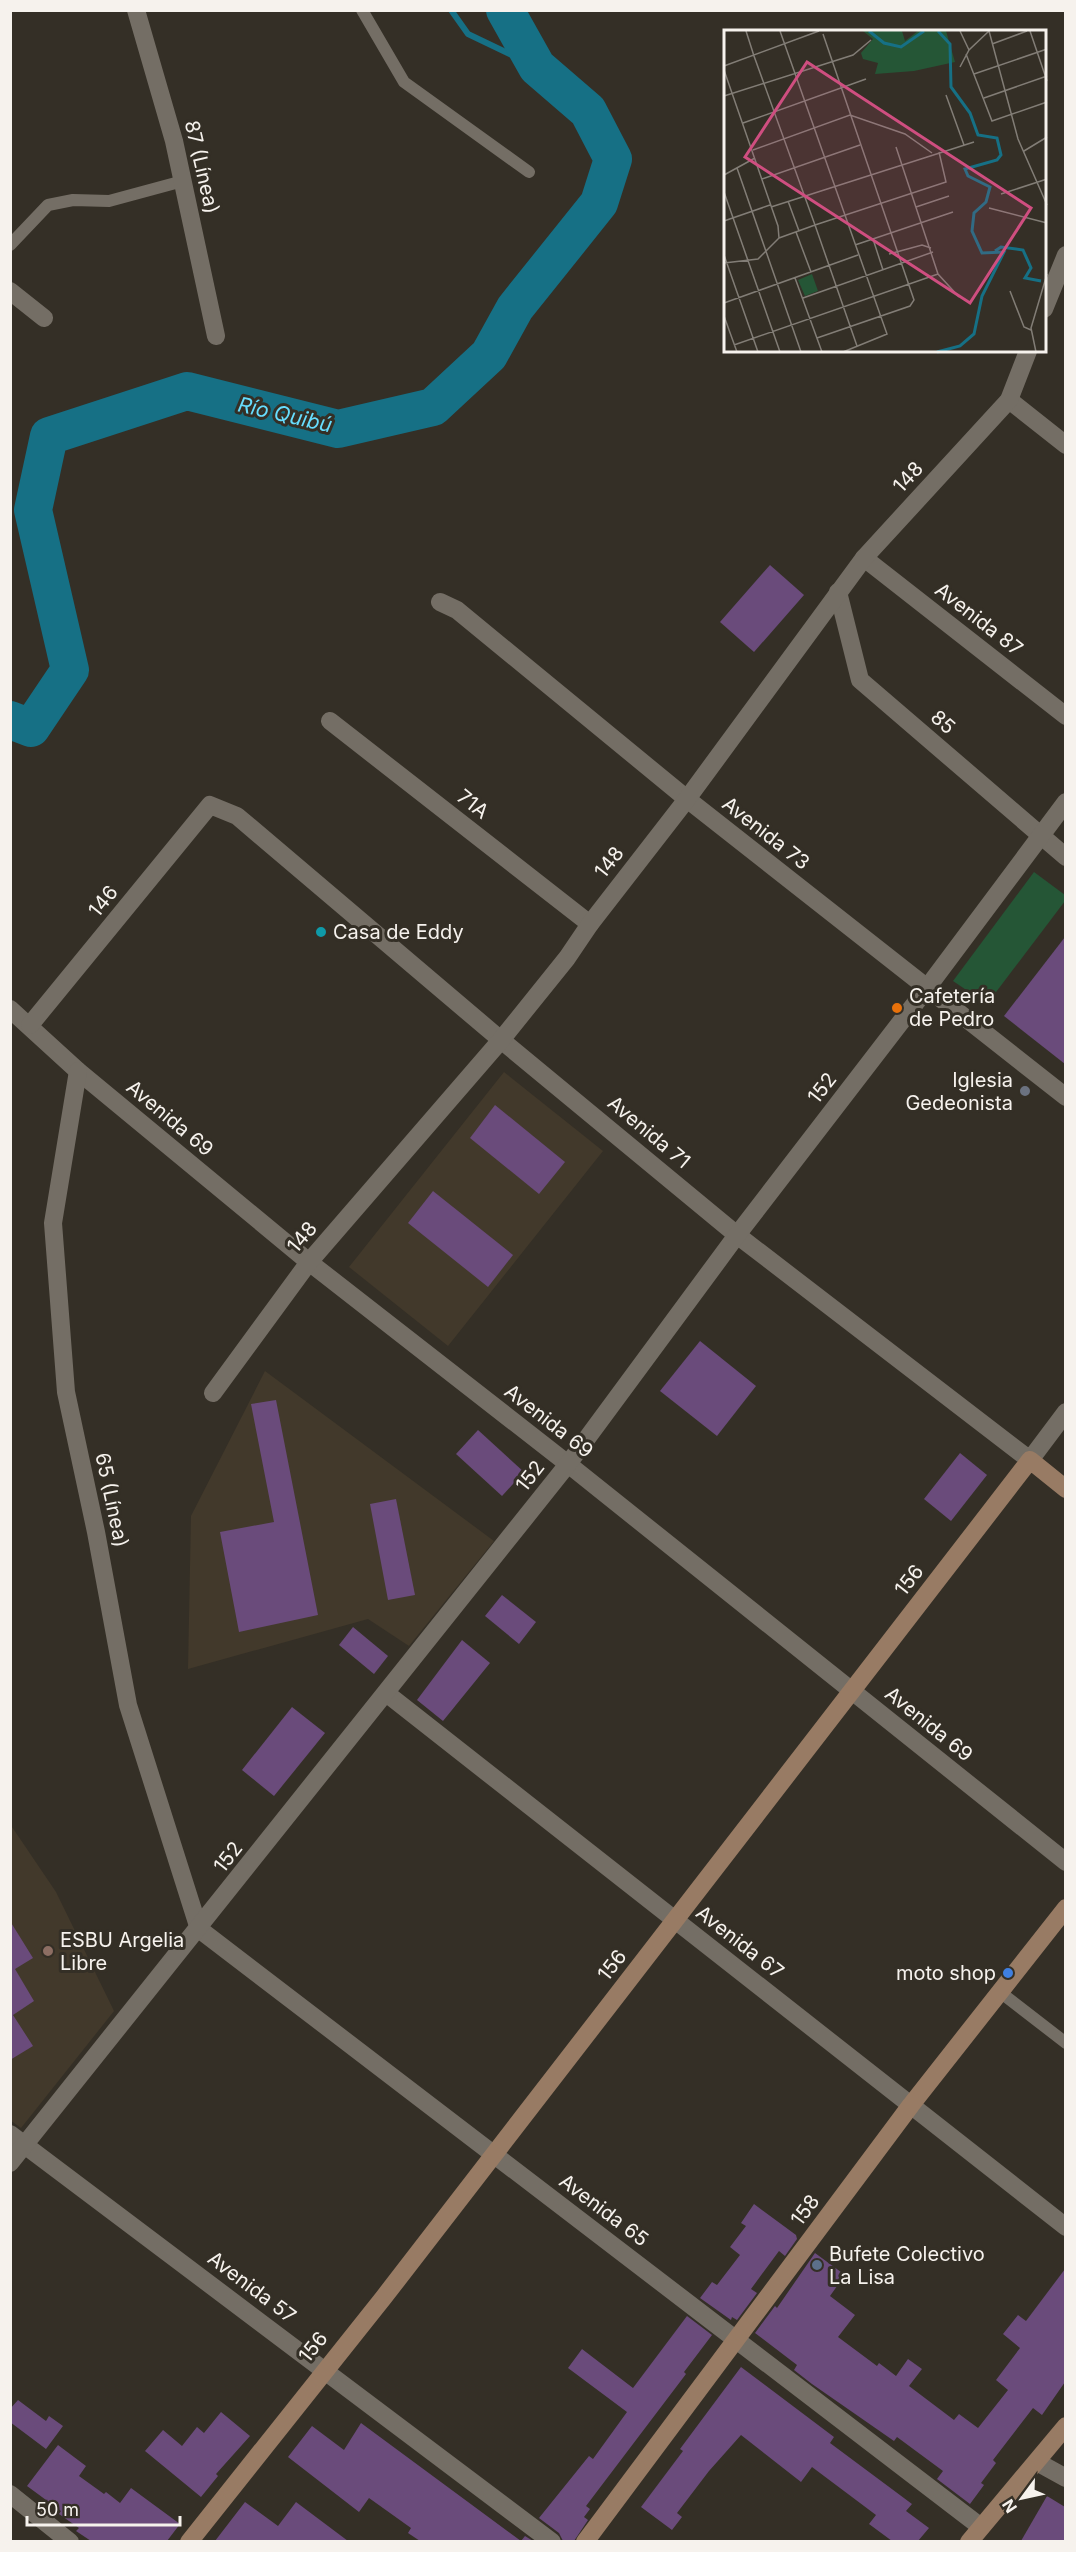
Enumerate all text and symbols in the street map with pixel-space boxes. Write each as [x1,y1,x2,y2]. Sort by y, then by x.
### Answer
inset map [724,30,1046,352]
street label: 87 (Línea) [180,118,224,216]
water label: Río Quibú [236,392,335,437]
street label: 148 [888,457,928,497]
street label: Avenida 87 [930,577,1028,661]
street label: 85 [926,705,960,739]
street label: 71A [453,784,494,824]
street label: Avenida 73 [718,792,814,874]
street label: 148 [589,841,629,883]
street label: 146 [83,880,123,922]
place label: Casa de Eddy [333,920,464,944]
marker: Casa de Eddy [314,925,328,939]
place label: Cafetería de Pedro [909,984,995,1031]
marker: Cafetería de Pedro [890,1001,904,1015]
street label: 152 [803,1068,841,1108]
place label: Iglesia Gedeonista [905,1068,1013,1115]
street label: Avenida 69 [122,1075,218,1161]
marker: Iglesia Gedeonista [1018,1084,1032,1098]
street label: Avenida 71 [603,1091,695,1173]
street label: 148 [282,1216,322,1258]
street label: Avenida 69 [500,1379,598,1463]
street label: 65 (Línea) [90,1451,134,1549]
street label: 152 [511,1456,549,1496]
street label: 156 [889,1560,929,1600]
street label: Avenida 69 [880,1681,978,1767]
street label: 152 [209,1837,247,1877]
street label: Avenida 67 [691,1900,789,1984]
place label: ESBU Argelia Libre [60,1928,184,1975]
marker: ESBU Argelia Libre [41,1944,55,1958]
street label: 156 [592,1945,632,1985]
place label: moto shop [896,1961,996,1985]
marker: moto shop [1001,1966,1015,1980]
street label: Avenida 65 [555,2169,653,2251]
street label: 158 [786,2190,824,2230]
place label: Bufete Colectivo La Lisa [829,2242,985,2289]
street label: Avenida 57 [203,2246,301,2328]
marker: Bufete Colectivo La Lisa [810,2258,824,2272]
street label: 156 [293,2327,333,2367]
north arrow [992,2468,1052,2528]
scale bar [27,2489,180,2527]
text: N [998,2496,1021,2517]
text: 50 m [36,2499,79,2520]

